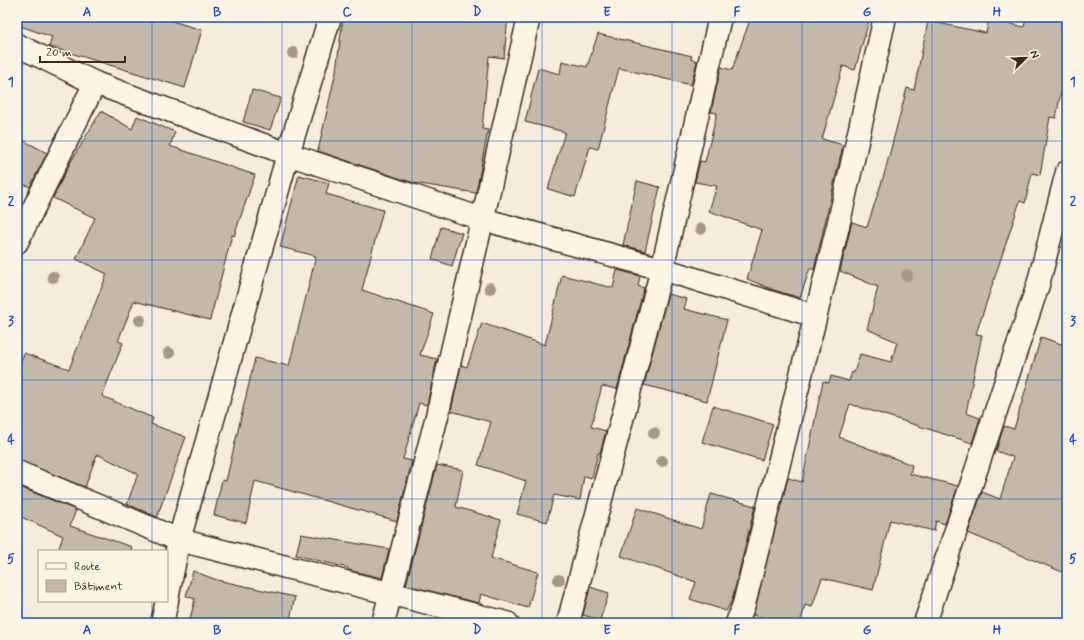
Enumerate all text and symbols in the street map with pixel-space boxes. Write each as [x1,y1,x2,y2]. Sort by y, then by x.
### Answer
text: A [83,4,91,21]
text: B [213,4,222,21]
text: C [342,4,352,21]
text: D [473,4,482,21]
text: E [603,4,611,21]
text: F [734,4,741,21]
text: G [863,4,872,21]
text: H [993,4,1002,21]
scale bar [40,38,125,64]
north arrow [1006,38,1046,78]
text: 20 m [46,45,72,61]
text: N [1026,48,1042,61]
text: 1 [8,74,14,91]
text: 1 [1070,74,1076,91]
text: 2 [8,193,15,210]
text: 2 [1070,193,1077,210]
text: 3 [8,313,14,330]
text: 3 [1070,313,1076,330]
text: 4 [7,432,15,449]
text: 4 [1069,432,1077,449]
legend [38,550,168,602]
text: 5 [7,551,15,568]
text: 5 [1069,551,1077,568]
text: Route [74,559,100,575]
text: Bâtiment [74,579,123,595]
text: A [83,622,91,639]
text: B [213,622,222,639]
text: C [342,622,352,639]
text: D [473,622,482,639]
text: E [603,622,611,639]
text: F [734,622,741,639]
text: G [863,622,872,639]
text: H [993,622,1002,639]

